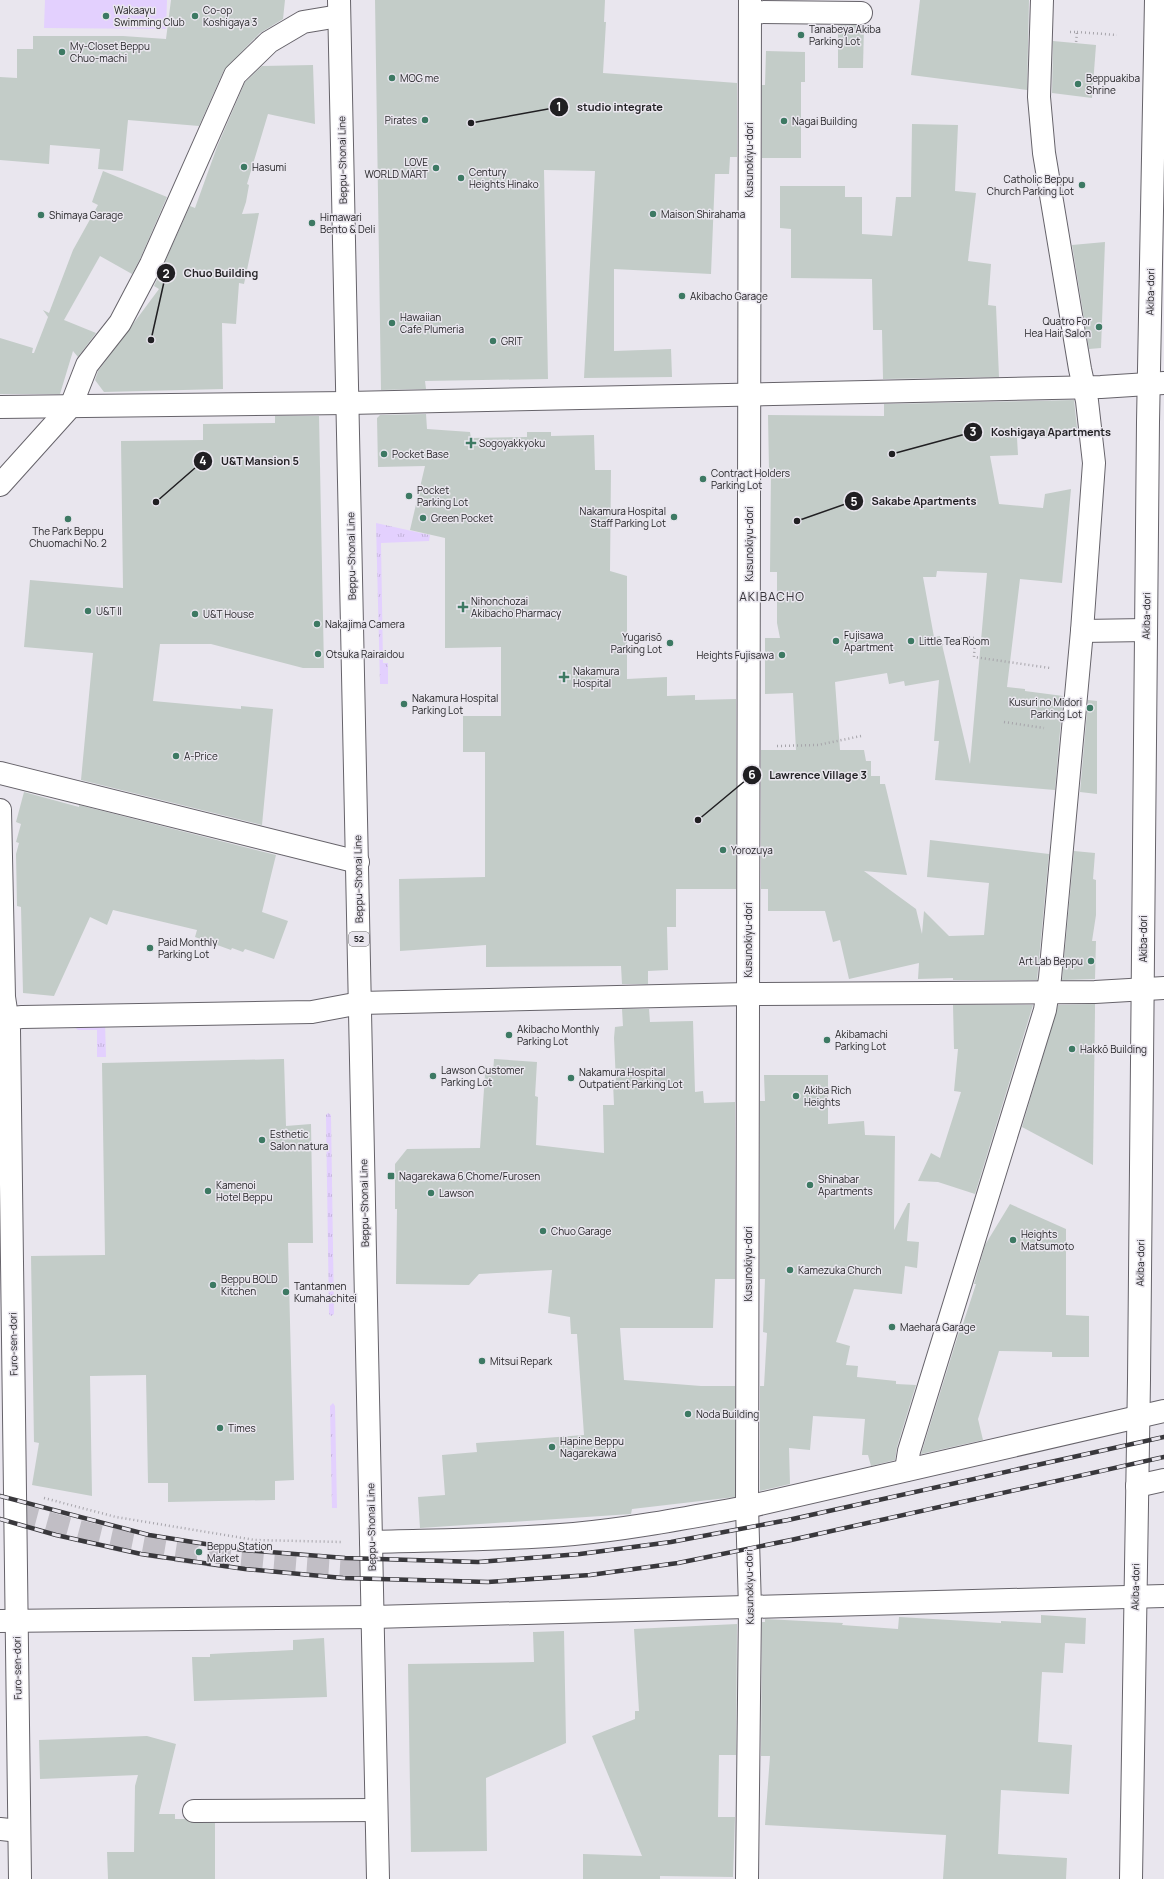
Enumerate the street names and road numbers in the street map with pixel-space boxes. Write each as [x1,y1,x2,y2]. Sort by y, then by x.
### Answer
street label: Beppu–Shonai Line [334,116,350,204]
street label: Kusunokiyu-dori [742,122,756,198]
street label: Akiba-dori [1143,268,1157,316]
street label: Kusunokiyu-dori [742,506,756,582]
street label: Beppu–Shonai Line [343,512,359,600]
street label: Akiba-dori [1139,592,1153,640]
street label: Beppu–Shonai Line [350,835,366,923]
street label: Kusunokiyu-dori [741,902,755,978]
street label: Akiba-dori [1136,915,1150,963]
road number: 52 [349,932,369,946]
street label: Beppu–Shonai Line [356,1159,372,1247]
street label: Kusunokiyu-dori [741,1226,755,1302]
street label: Akiba-dori [1133,1239,1147,1287]
street label: Furo-sen-dori [5,1312,21,1376]
street label: Beppu–Shonai Line [363,1483,379,1571]
street label: Kusunokiyu-dori [741,1549,757,1625]
street label: Akiba-dori [1128,1563,1142,1611]
street label: Furo-sen-dori [9,1636,25,1700]

